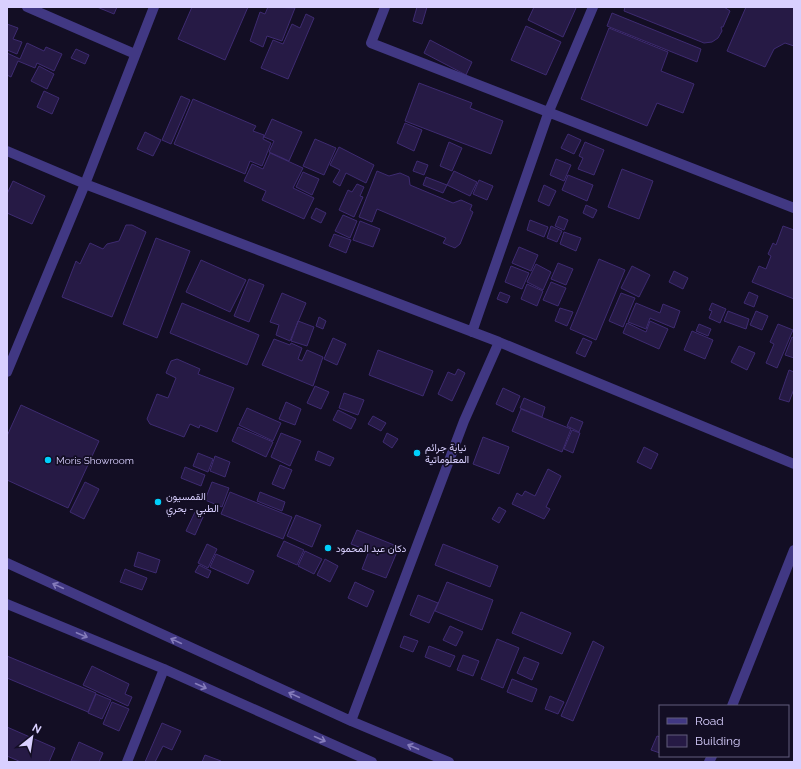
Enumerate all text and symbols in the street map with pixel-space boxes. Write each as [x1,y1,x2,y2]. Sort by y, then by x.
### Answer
place label: نيابة جرائم المعلوماتية [425,442,469,466]
marker: نيابة جرائم المعلوماتية [412,448,422,458]
marker: Moris Showroom [43,455,53,465]
place label: Moris Showroom [56,455,134,466]
place label: القمسيون الطبي - بحري [166,491,219,517]
marker: القمسيون الطبي - بحري [153,497,163,507]
marker: دكان عبد المحمود [323,543,333,553]
place label: دكان عبد المحمود [336,543,407,555]
one-way arrow [52,582,64,589]
one-way arrow [75,631,87,639]
one-way arrow [170,637,182,644]
one-way arrow [195,682,207,690]
one-way arrow [289,691,301,698]
legend [659,705,789,757]
text: Road [695,714,724,728]
north arrow [12,717,52,757]
text: N [30,721,44,737]
text: Building [695,734,741,748]
one-way arrow [314,735,326,743]
one-way arrow [408,743,420,750]

